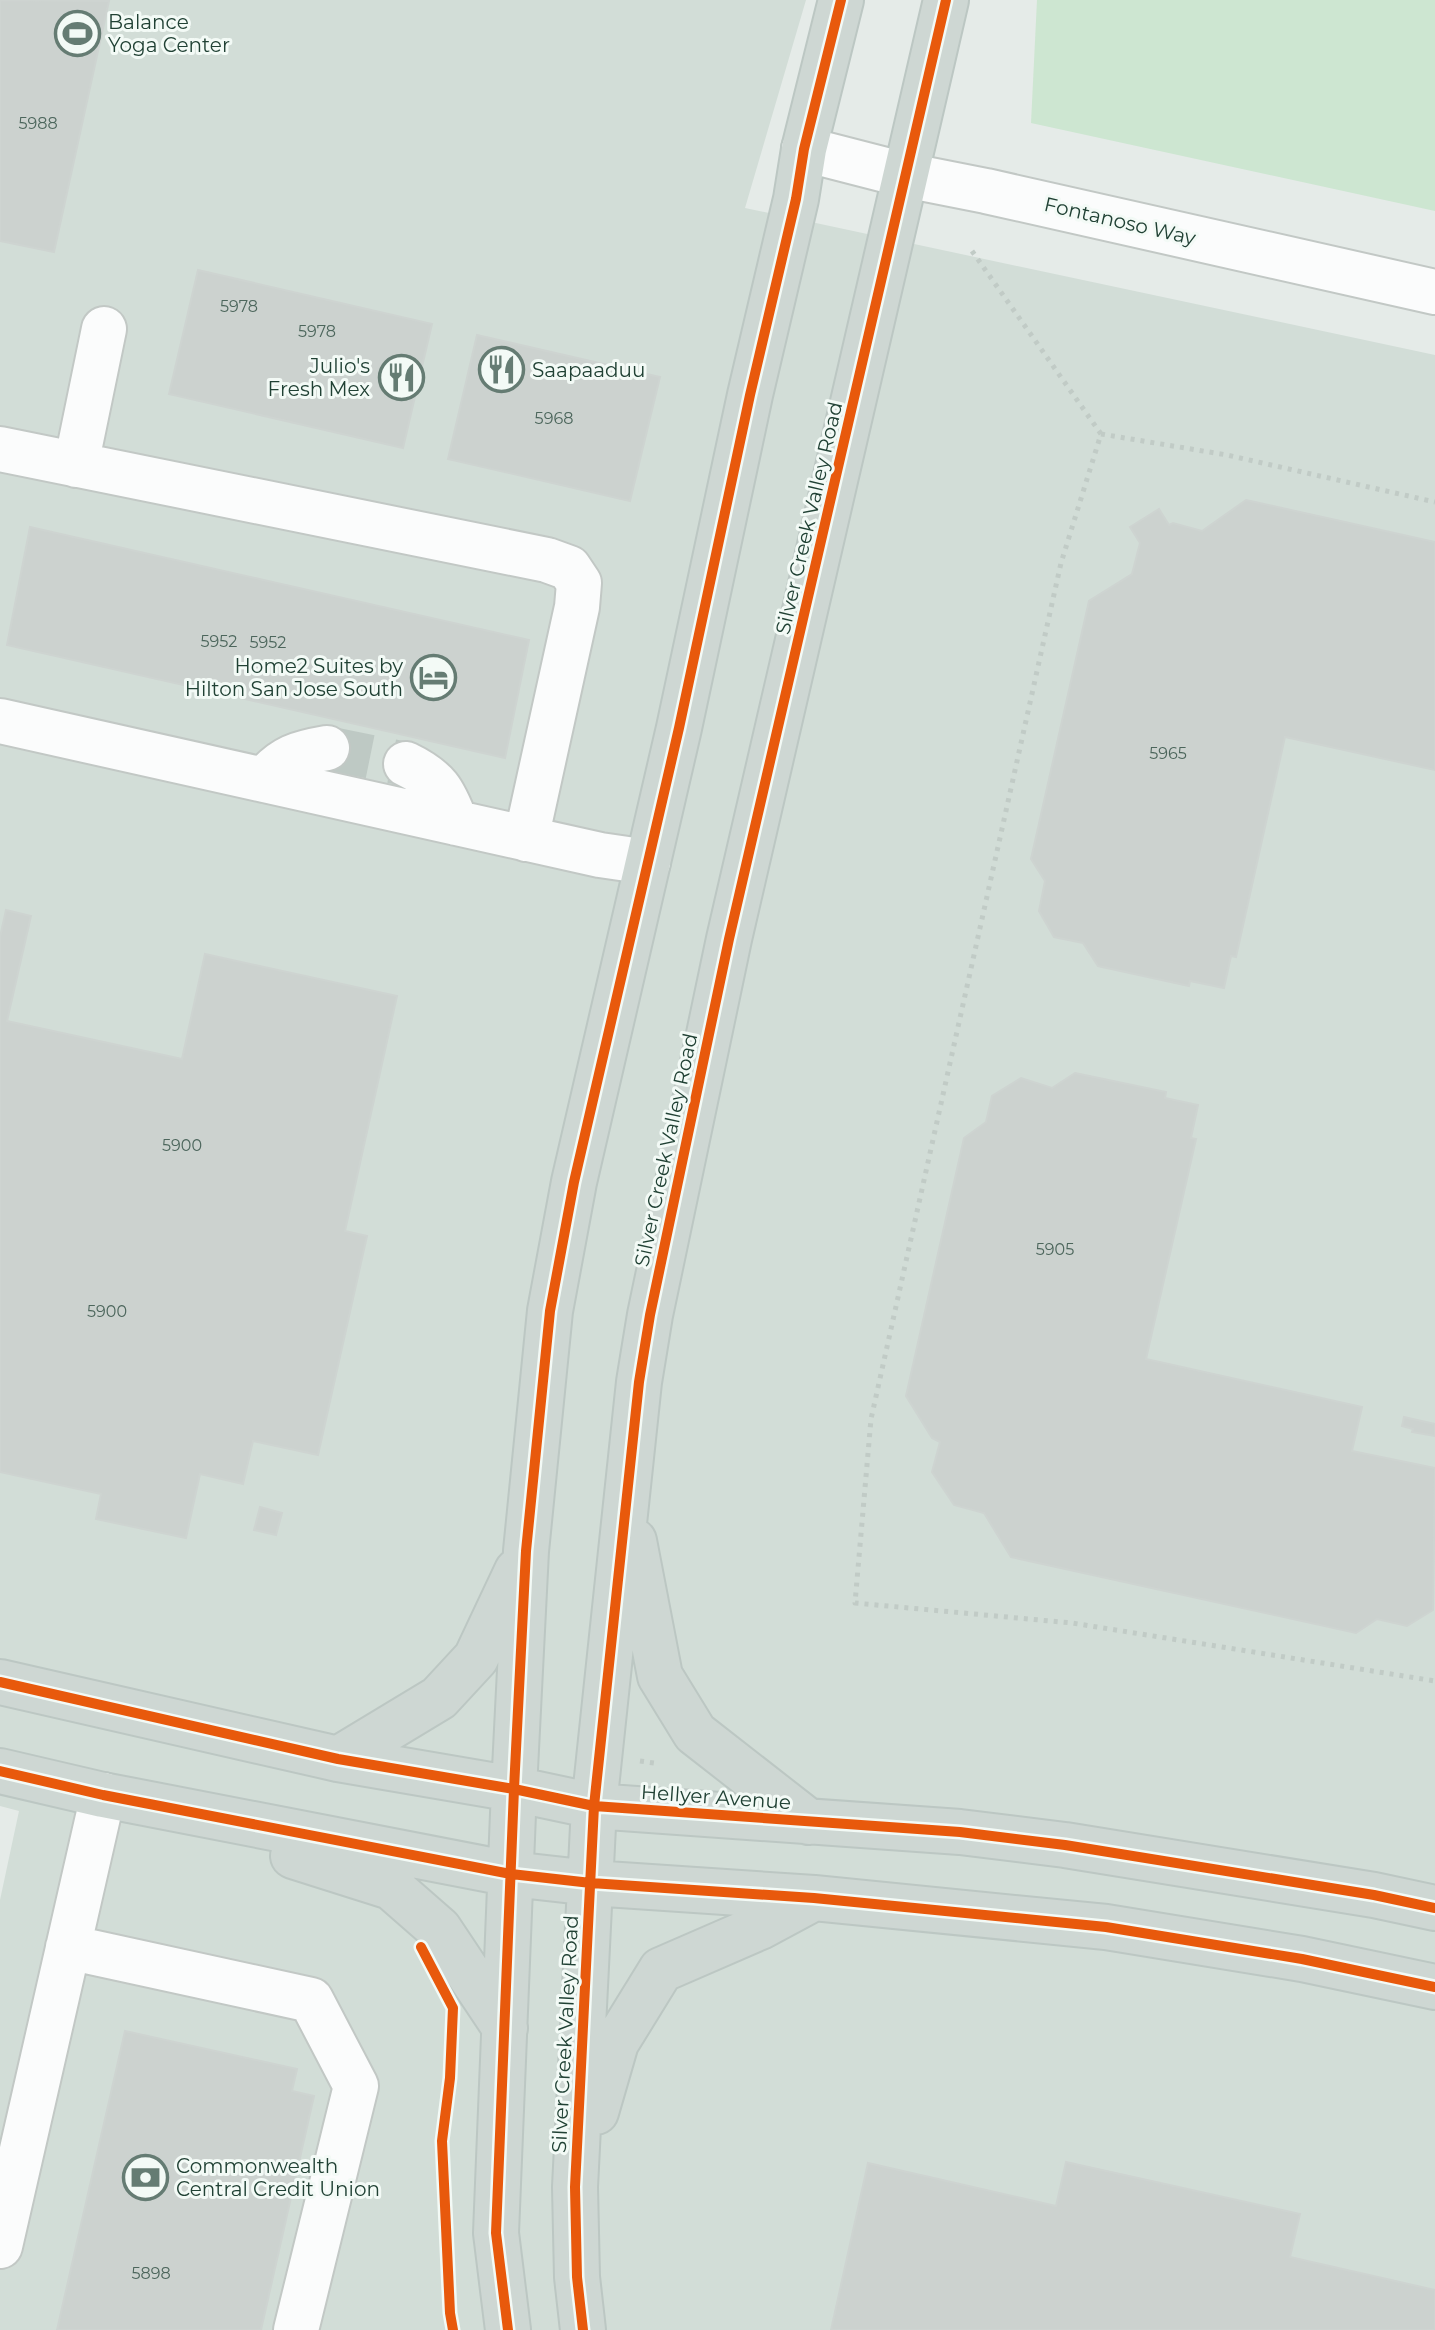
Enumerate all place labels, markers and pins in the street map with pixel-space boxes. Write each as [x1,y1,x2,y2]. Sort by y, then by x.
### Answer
sports icon: Balance Yoga Center [53,9,101,57]
place label: Balance Yoga Center [108,10,230,57]
restaurant icon: Saapaaduu [477,346,525,394]
restaurant icon: Julio's Fresh Mex [377,353,425,401]
place label: Julio's Fresh Mex [268,354,370,401]
place label: Saapaaduu [532,358,645,382]
hotel icon: Home2 Suites by Hilton San Jose South [410,653,458,701]
place label: Home2 Suites by Hilton San Jose South [185,654,403,701]
bank icon: Commonwealth Central Credit Union [121,2153,169,2201]
place label: Commonwealth Central Credit Union [176,2154,380,2201]

